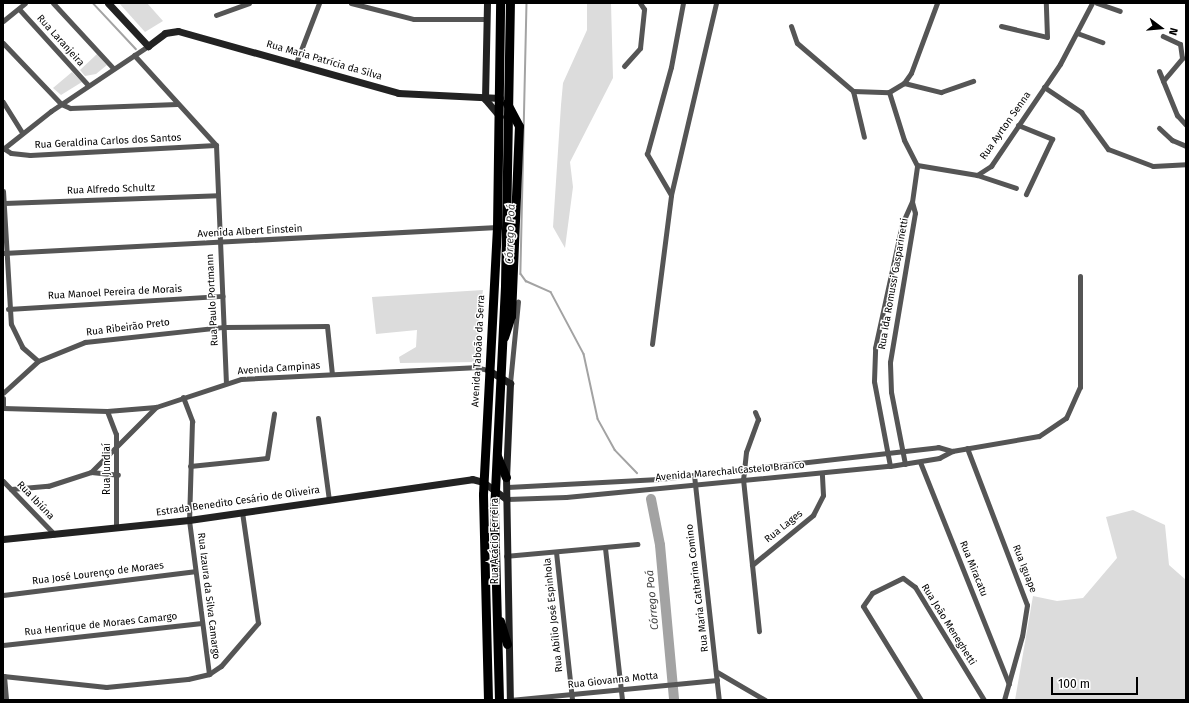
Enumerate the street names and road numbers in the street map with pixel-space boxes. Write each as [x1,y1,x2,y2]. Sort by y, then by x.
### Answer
street label: Rua Laranjeira [34,13,86,69]
street label: Rua Maria Patrícia da Silva [265,39,383,83]
street label: Rua Ayrton Senna [978,90,1034,162]
street label: Rua Geraldina Carlos dos Santos [34,132,182,152]
street label: Rua Alfredo Schultz [67,182,155,198]
street label: Rua Ida Romussi Gasparinetti [877,217,911,351]
street label: Avenida Albert Einstein [197,223,303,241]
street label: Rua Paulo Portmann [205,254,221,346]
street label: Rua Manoel Pereira de Morais [48,283,182,303]
street label: Avenida Taboão da Serra [470,295,488,407]
street label: Rua Ribeirão Preto [85,317,171,339]
street label: Avenida Campinas [237,360,321,378]
street label: Rua Jundiaí [102,443,114,495]
street label: Avenida Marechal Castelo Branco [655,459,805,485]
street label: Rua Ibiúna [14,479,56,523]
street label: Estrada Benedito Cesário de Oliveira [155,485,321,519]
street label: Rua Acácio Ferreira [490,498,502,584]
street label: Rua Lages [763,508,805,546]
street label: Rua Maria Catharina Comino [684,523,712,653]
street label: Rua Izaura da Silva Camargo [194,532,222,660]
street label: Rua Miracatu [956,539,990,599]
street label: Rua Iguape [1009,543,1039,595]
street label: Rua Abílio José Espinhola [542,557,566,673]
street label: Rua José Lourenço de Moraes [31,560,165,588]
street label: Rua João Meneghetti [918,582,978,668]
street label: Rua Henrique de Moraes Camargo [24,611,178,639]
street label: Rua Giovanna Motta [567,670,659,692]

